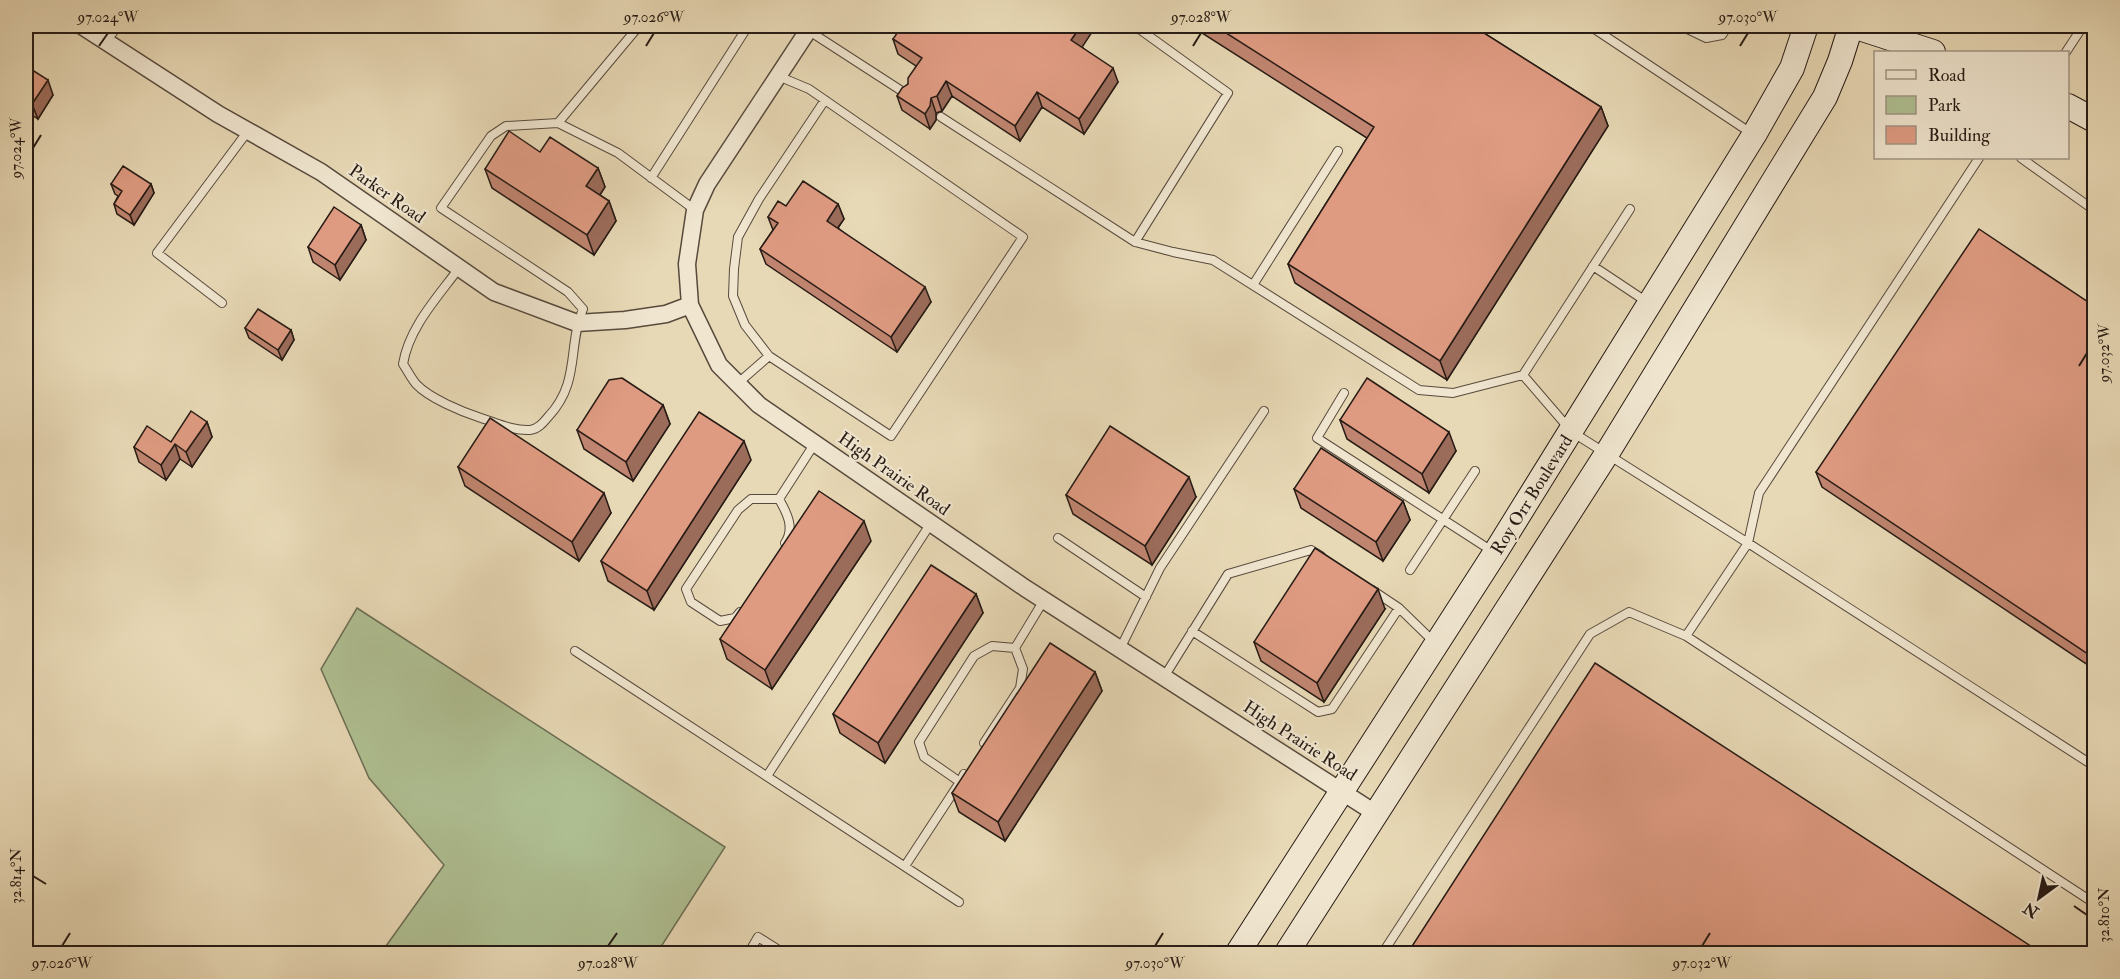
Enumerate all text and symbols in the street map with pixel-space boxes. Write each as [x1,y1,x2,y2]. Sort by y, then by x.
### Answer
text: 97.024°W [76,8,139,27]
text: 97.026°W [623,8,685,27]
text: 97.028°W [1170,8,1232,27]
text: 97.030°W [1718,8,1778,27]
legend [1874,51,2069,159]
text: Road [1928,64,1966,87]
text: Park [1928,94,1961,117]
text: 97.024°W [7,117,26,180]
text: Building [1928,124,1991,147]
street label: Parker Road [344,159,430,229]
text: 97.032°W [2095,323,2114,383]
street label: High Prairie Road [834,427,954,521]
street label: Roy Orr Boulevard [1486,431,1578,559]
street label: High Prairie Road [1239,696,1361,786]
text: 32.814°N [7,848,26,904]
north arrow [2009,868,2069,928]
text: 32.810°N [2095,887,2114,943]
text: N [2019,897,2044,923]
text: 97.026°W [31,954,93,973]
text: 97.028°W [577,954,639,973]
text: 97.030°W [1125,954,1185,973]
text: 97.032°W [1672,954,1732,973]

